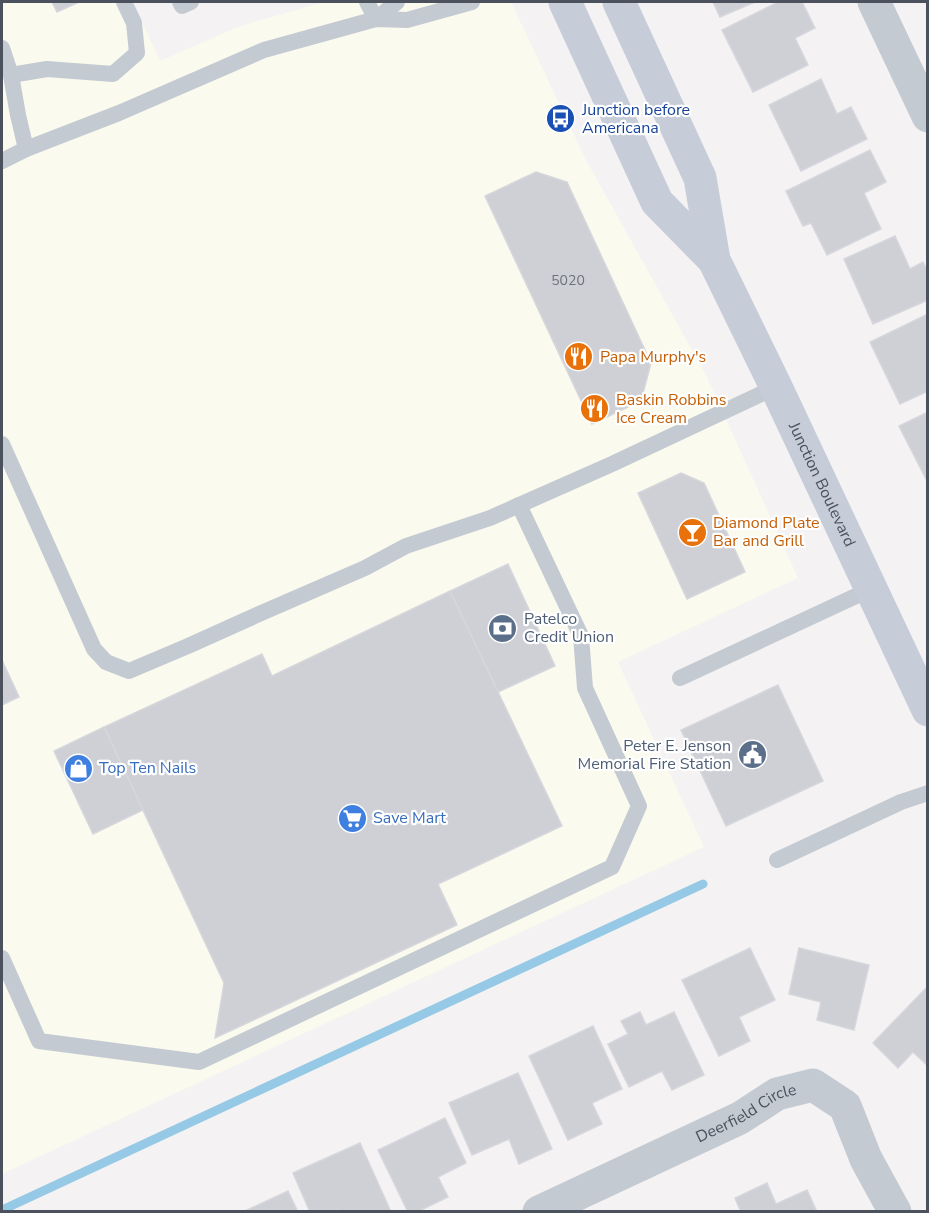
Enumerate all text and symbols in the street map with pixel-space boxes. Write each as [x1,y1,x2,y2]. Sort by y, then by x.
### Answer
place label: Junction before Americana [581,99,690,139]
bus stop icon: Junction before Americana [545,103,577,135]
house number: 5020 [551,271,585,290]
restaurant icon: Papa Murphy's [563,341,595,373]
place label: Papa Murphy's [600,346,706,368]
place label: Baskin Robbins Ice Cream [616,389,726,429]
restaurant icon: Baskin Robbins Ice Cream [579,393,611,425]
street label: Junction Boulevard [783,418,861,550]
place label: Diamond Plate Bar and Grill [713,512,820,552]
bar icon: Diamond Plate Bar and Grill [676,516,708,548]
place label: Patelco Credit Union [524,608,614,648]
bank icon: Patelco Credit Union [487,612,519,644]
place label: Peter E. Jenson Memorial Fire Station [578,735,731,775]
public building icon: Peter E. Jenson Memorial Fire Station [736,739,768,771]
shop icon: Top Ten Nails [62,752,94,784]
place label: Top Ten Nails [99,757,196,779]
supermarket icon: Save Mart [336,802,368,834]
place label: Save Mart [373,807,446,829]
street label: Deerfield Circle [692,1079,799,1148]

